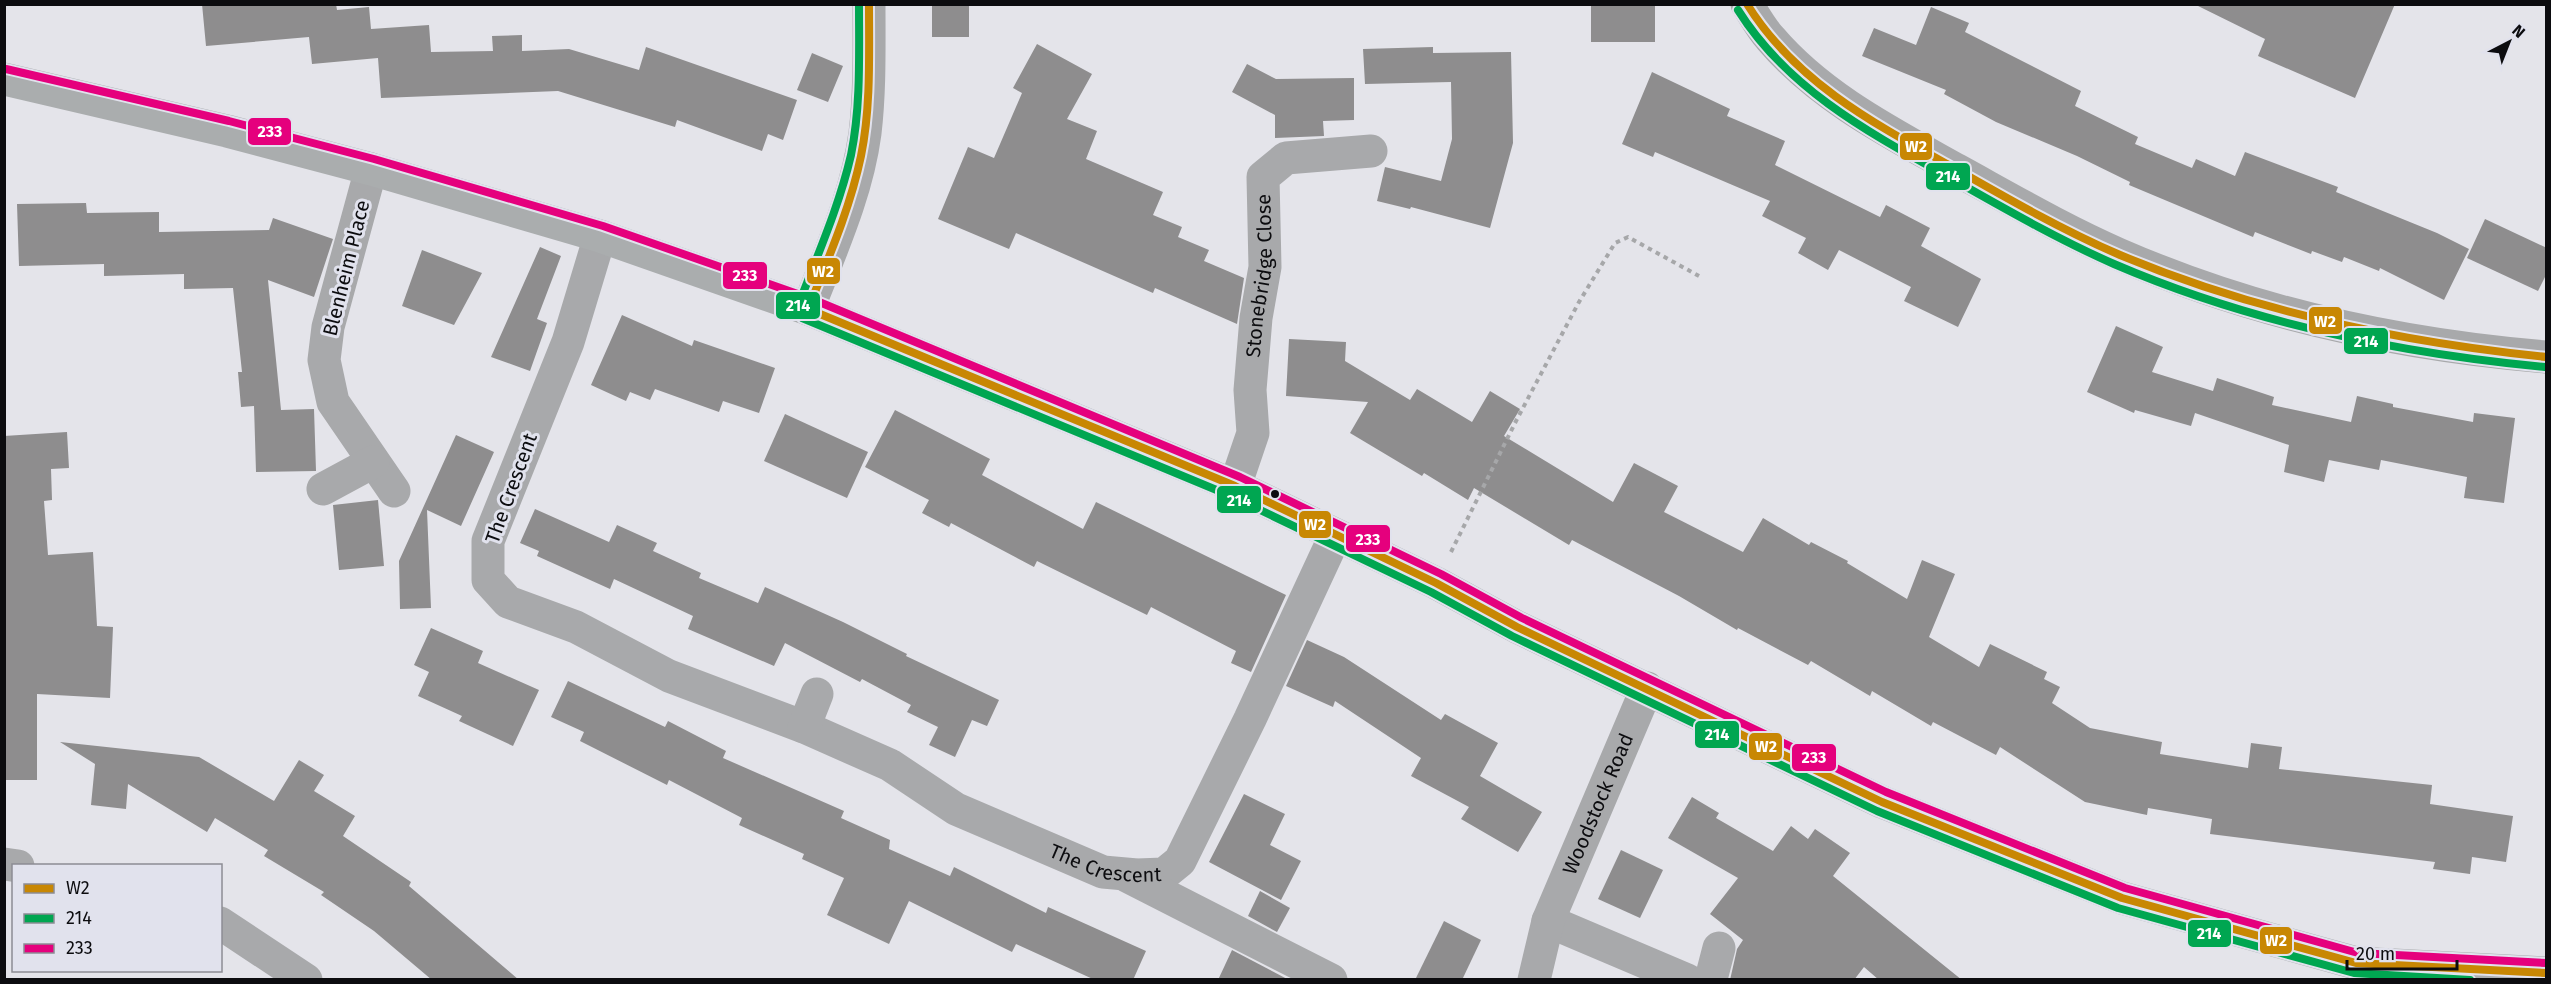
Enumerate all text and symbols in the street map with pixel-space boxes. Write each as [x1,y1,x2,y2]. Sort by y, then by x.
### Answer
north arrow [2479,12,2539,72]
text: N [2508,21,2529,42]
line badge: 233 [247,117,292,146]
text: 233 [258,122,282,141]
line badge: W2 [1899,132,1933,161]
text: W2 [1905,137,1927,156]
line badge: 214 [1925,162,1971,191]
text: 214 [1936,167,1960,186]
street label: Stonebridge Close [1241,194,1277,358]
street label: Blenheim Place [317,197,375,339]
line badge: W2 [806,257,841,285]
line badge: 233 [722,261,768,290]
text: W2 [812,262,834,281]
text: 233 [733,266,757,285]
line badge: 214 [775,291,821,320]
text: 214 [786,296,810,315]
line badge: W2 [2308,306,2343,335]
text: W2 [2314,312,2336,331]
line badge: 214 [2343,327,2389,355]
text: 214 [2354,332,2378,351]
street label: The Crescent [480,429,542,546]
line badge: 214 [1216,485,1262,514]
unlabelled marker [1269,488,1281,500]
text: 214 [1227,491,1251,510]
line badge: W2 [1298,510,1332,539]
text: W2 [1304,515,1326,534]
line badge: 233 [1345,524,1391,553]
text: 233 [1356,530,1380,549]
line badge: 214 [1694,720,1740,749]
text: 214 [1705,725,1729,744]
street label: Woodstock Road [1557,730,1638,878]
line badge: W2 [1748,732,1783,761]
text: W2 [1755,737,1777,756]
line badge: 233 [1791,743,1837,772]
text: 233 [1802,748,1826,767]
street label: The Crescent [1046,839,1163,887]
legend [12,864,222,972]
text: W2 [66,877,90,899]
text: 214 [66,907,92,929]
line badge: 214 [2187,919,2232,948]
text: 214 [2197,924,2221,943]
line badge: W2 [2259,926,2293,955]
text: W2 [2265,931,2287,950]
scale bar [2347,933,2456,971]
text: 233 [66,937,93,959]
text: 20 m [2356,943,2395,965]

